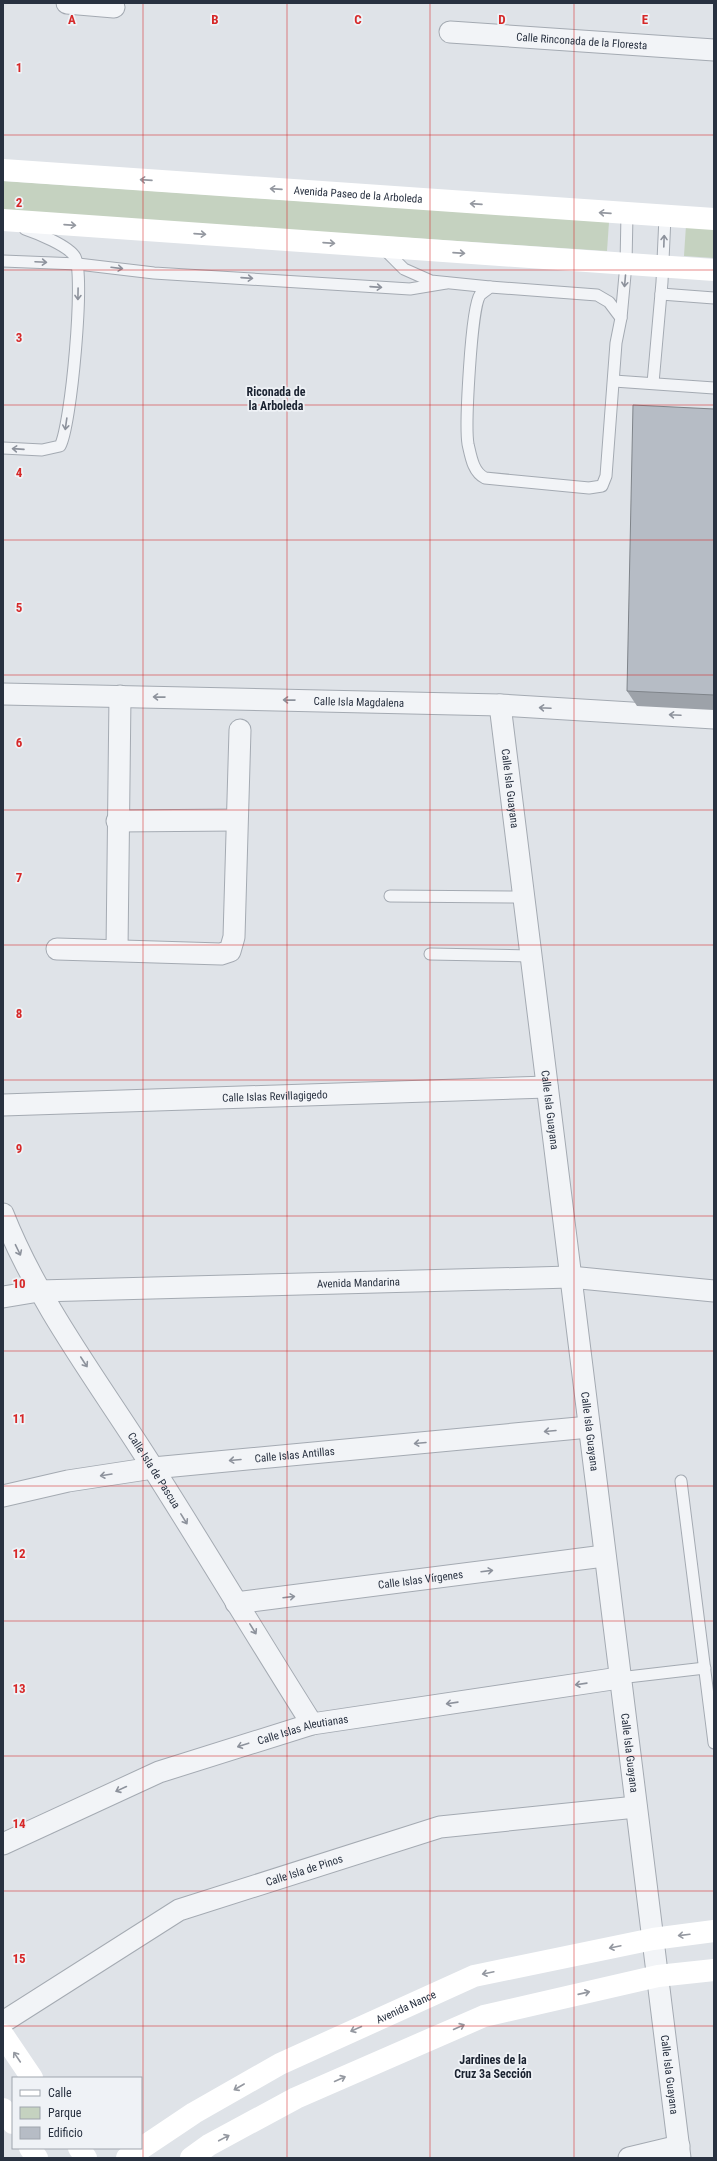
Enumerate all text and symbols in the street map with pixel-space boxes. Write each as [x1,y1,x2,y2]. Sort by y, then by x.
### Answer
text: A [68,12,76,27]
text: B [211,12,219,27]
text: C [354,12,362,27]
text: D [498,12,506,27]
text: E [642,12,649,27]
street label: Calle Rinconada de la Floresta [516,30,648,52]
text: 1 [16,60,22,75]
one-way arrow [140,177,153,184]
street label: Avenida Paseo de la Arboleda [293,184,423,205]
one-way arrow [270,186,283,193]
text: 2 [16,195,23,210]
one-way arrow [469,200,482,207]
one-way arrow [599,209,612,216]
one-way arrow [63,222,76,229]
one-way arrow [193,231,206,238]
one-way arrow [660,235,668,248]
one-way arrow [322,240,335,247]
one-way arrow [452,249,465,256]
one-way arrow [34,259,47,266]
one-way arrow [110,265,123,272]
one-way arrow [621,274,628,287]
one-way arrow [240,275,253,282]
one-way arrow [369,283,382,290]
one-way arrow [74,287,82,300]
text: 3 [16,330,22,345]
district label: Riconada de la Arboleda [247,385,306,413]
one-way arrow [62,417,70,430]
one-way arrow [12,445,25,452]
text: 4 [16,465,23,480]
text: 5 [16,600,23,615]
one-way arrow [153,693,166,701]
street label: Calle Isla Magdalena [314,694,404,709]
one-way arrow [283,696,296,704]
one-way arrow [539,704,552,711]
one-way arrow [669,712,682,719]
text: 6 [16,735,23,750]
street label: Calle Isla Guayana [499,748,522,829]
text: 7 [16,870,23,885]
text: 8 [16,1006,22,1021]
street label: Calle Isla Guayana [539,1069,562,1150]
street label: Calle Islas Revillagigedo [222,1088,328,1104]
text: 9 [16,1141,22,1156]
one-way arrow [15,1244,22,1256]
street label: Avenida Mandarina [317,1275,400,1290]
text: 10 [12,1276,26,1291]
one-way arrow [81,1356,89,1368]
street label: Calle Isla Guayana [579,1391,601,1472]
text: 11 [12,1411,26,1426]
one-way arrow [544,1427,557,1435]
street label: Calle Isla de Pascua [125,1430,183,1511]
one-way arrow [414,1439,427,1447]
street label: Calle Islas Antillas [254,1444,335,1465]
one-way arrow [229,1456,242,1464]
one-way arrow [100,1471,113,1479]
one-way arrow [180,1513,188,1524]
text: 12 [12,1546,26,1561]
one-way arrow [480,1567,493,1575]
street label: Calle Islas Vírgenes [377,1568,464,1591]
one-way arrow [282,1593,295,1601]
one-way arrow [249,1623,257,1635]
one-way arrow [575,1680,588,1688]
text: 13 [12,1681,26,1696]
one-way arrow [446,1699,459,1707]
street label: Calle Islas Aleutianas [256,1712,349,1747]
street label: Calle Isla Guayana [618,1713,641,1793]
one-way arrow [237,1742,250,1749]
one-way arrow [116,1786,128,1794]
text: 14 [12,1816,26,1831]
street label: Calle Isla de Pinos [264,1852,344,1889]
one-way arrow [678,1931,691,1939]
one-way arrow [609,1943,622,1951]
text: 15 [12,1951,26,1966]
one-way arrow [482,1969,495,1977]
street label: Avenida Nance [374,1988,438,2026]
one-way arrow [577,1989,590,1997]
one-way arrow [452,2023,464,2030]
one-way arrow [350,2026,362,2033]
street label: Calle Isla Guayana [658,2034,681,2115]
one-way arrow [13,2051,21,2062]
district label: Jardines de la Cruz 3a Sección [454,2053,532,2081]
one-way arrow [333,2075,345,2082]
legend [12,2077,142,2149]
one-way arrow [233,2084,245,2092]
text: Calle [48,2086,72,2100]
text: Parque [48,2106,82,2120]
text: Edificio [48,2126,83,2140]
one-way arrow [218,2133,230,2141]

